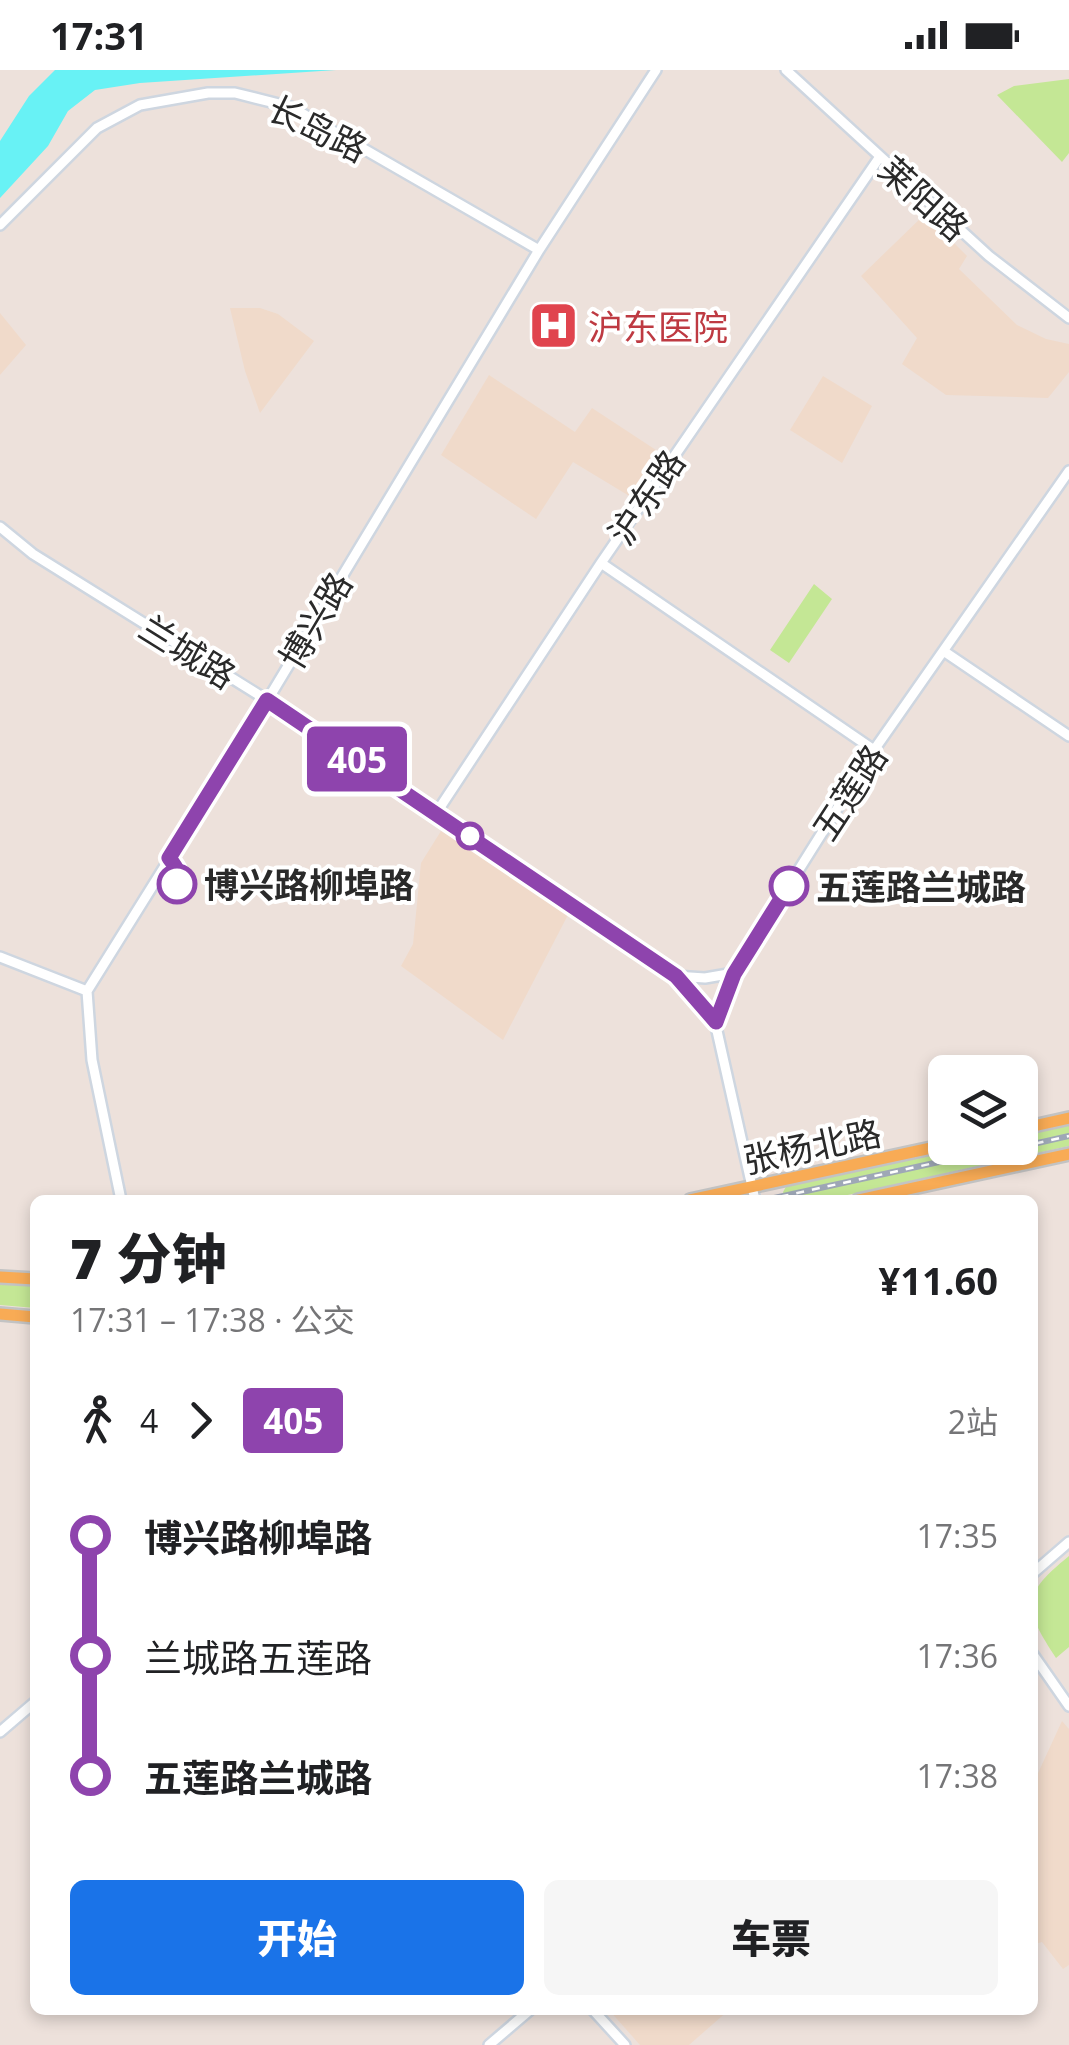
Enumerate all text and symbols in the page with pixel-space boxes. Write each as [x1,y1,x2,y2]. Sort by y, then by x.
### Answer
text: 17:31 [50,9,148,61]
street label: 长岛路 [261,84,375,172]
street label: 莱阳路 [869,145,979,251]
hospital icon: 沪东医院 [527,300,579,352]
place label: 沪东医院 [588,303,728,350]
street label: 沪东路 [597,440,695,554]
street label: 博兴路 [268,563,362,677]
street label: 兰城路 [131,603,245,699]
line badge: 405 [300,726,414,792]
street label: 五莲路 [801,735,897,849]
text: 405 [327,736,387,783]
unlabelled marker [457,823,483,849]
place label: 博兴路柳埠路 [204,861,414,908]
place label: 五莲路兰城路 [816,863,1026,910]
marker: 博兴路柳埠路 [158,865,196,903]
marker: 五莲路兰城路 [770,867,808,905]
map controls [928,1055,1038,1165]
button: layers [928,1055,1038,1165]
street label: 张杨北路 [739,1108,885,1184]
text: 7 分钟 [70,1220,227,1295]
text: ¥11.60 [879,1254,998,1306]
text: 17:31 – 17:38 · 公交 [70,1298,355,1341]
icon: walk [70,1393,125,1448]
icon: forward [173,1393,228,1448]
text: 405 [263,1397,323,1444]
text: 4 [140,1399,158,1442]
text: 2站 [948,1400,998,1443]
text: 博兴路柳埠路 [144,1511,372,1563]
text: 17:35 [916,1514,998,1557]
text: 兰城路五莲路 [144,1631,372,1683]
text: 17:36 [916,1634,998,1677]
text: 五莲路兰城路 [144,1751,372,1803]
text: 17:38 [916,1754,998,1797]
button: 开始 [70,1880,524,1995]
button: 车票 [544,1880,998,1995]

